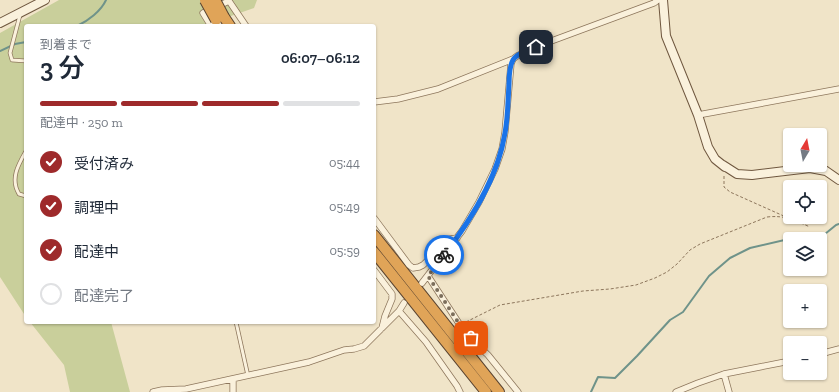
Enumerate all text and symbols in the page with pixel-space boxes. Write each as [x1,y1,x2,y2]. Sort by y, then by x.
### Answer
pin [519,30,553,64]
icon: home [525,36,547,58]
text: 到着まで [40,37,92,52]
text: 06:07–06:12 [281,49,360,67]
text: 3 分 [40,52,85,84]
text: 配達中 · 250 m [40,115,123,130]
north arrow [783,128,827,172]
map controls [783,128,827,380]
icon: check [40,151,62,173]
text: 受付済み [74,155,134,173]
text: 05:44 [329,155,360,170]
button: locate [783,180,827,224]
icon: check [40,195,62,217]
text: 調理中 [74,199,119,217]
text: 05:49 [329,199,360,214]
button: layers [783,232,827,276]
courier [424,235,464,275]
icon: check [40,239,62,261]
text: 配達中 [74,243,119,261]
text: 05:59 [329,243,360,258]
icon: bike [433,244,455,266]
button: + [783,284,827,328]
text: 配達完了 [74,287,134,305]
pin [454,321,488,355]
icon: bag [460,327,482,349]
button: − [783,336,827,380]

